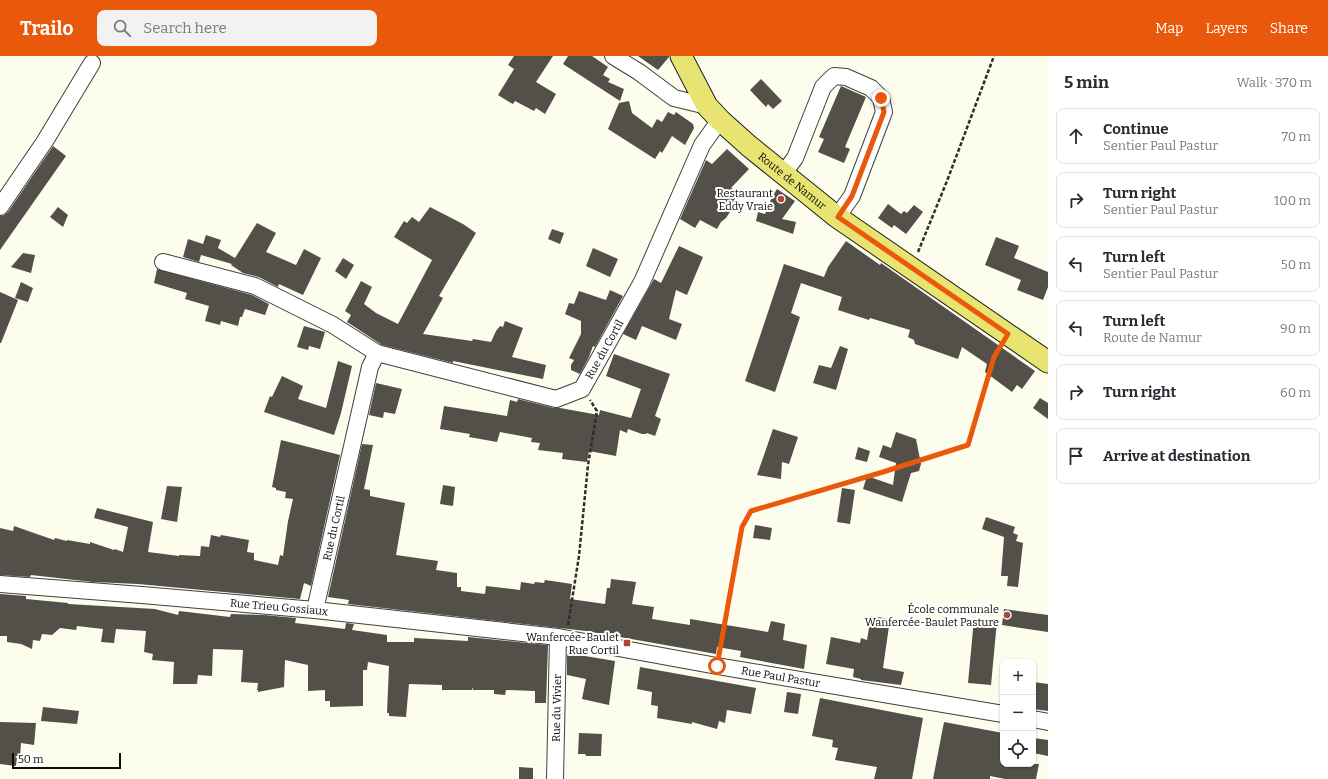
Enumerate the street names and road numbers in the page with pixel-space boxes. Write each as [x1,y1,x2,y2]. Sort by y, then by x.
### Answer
street label: Route de Namur [755,150,829,213]
street label: Rue du Cortil [583,318,627,382]
street label: Rue du Cortil [320,495,348,562]
street label: Rue Trieu Gossiaux [229,597,329,618]
street label: Rue Paul Pastur [740,664,821,690]
street label: Rue du Vivier [550,674,564,742]

